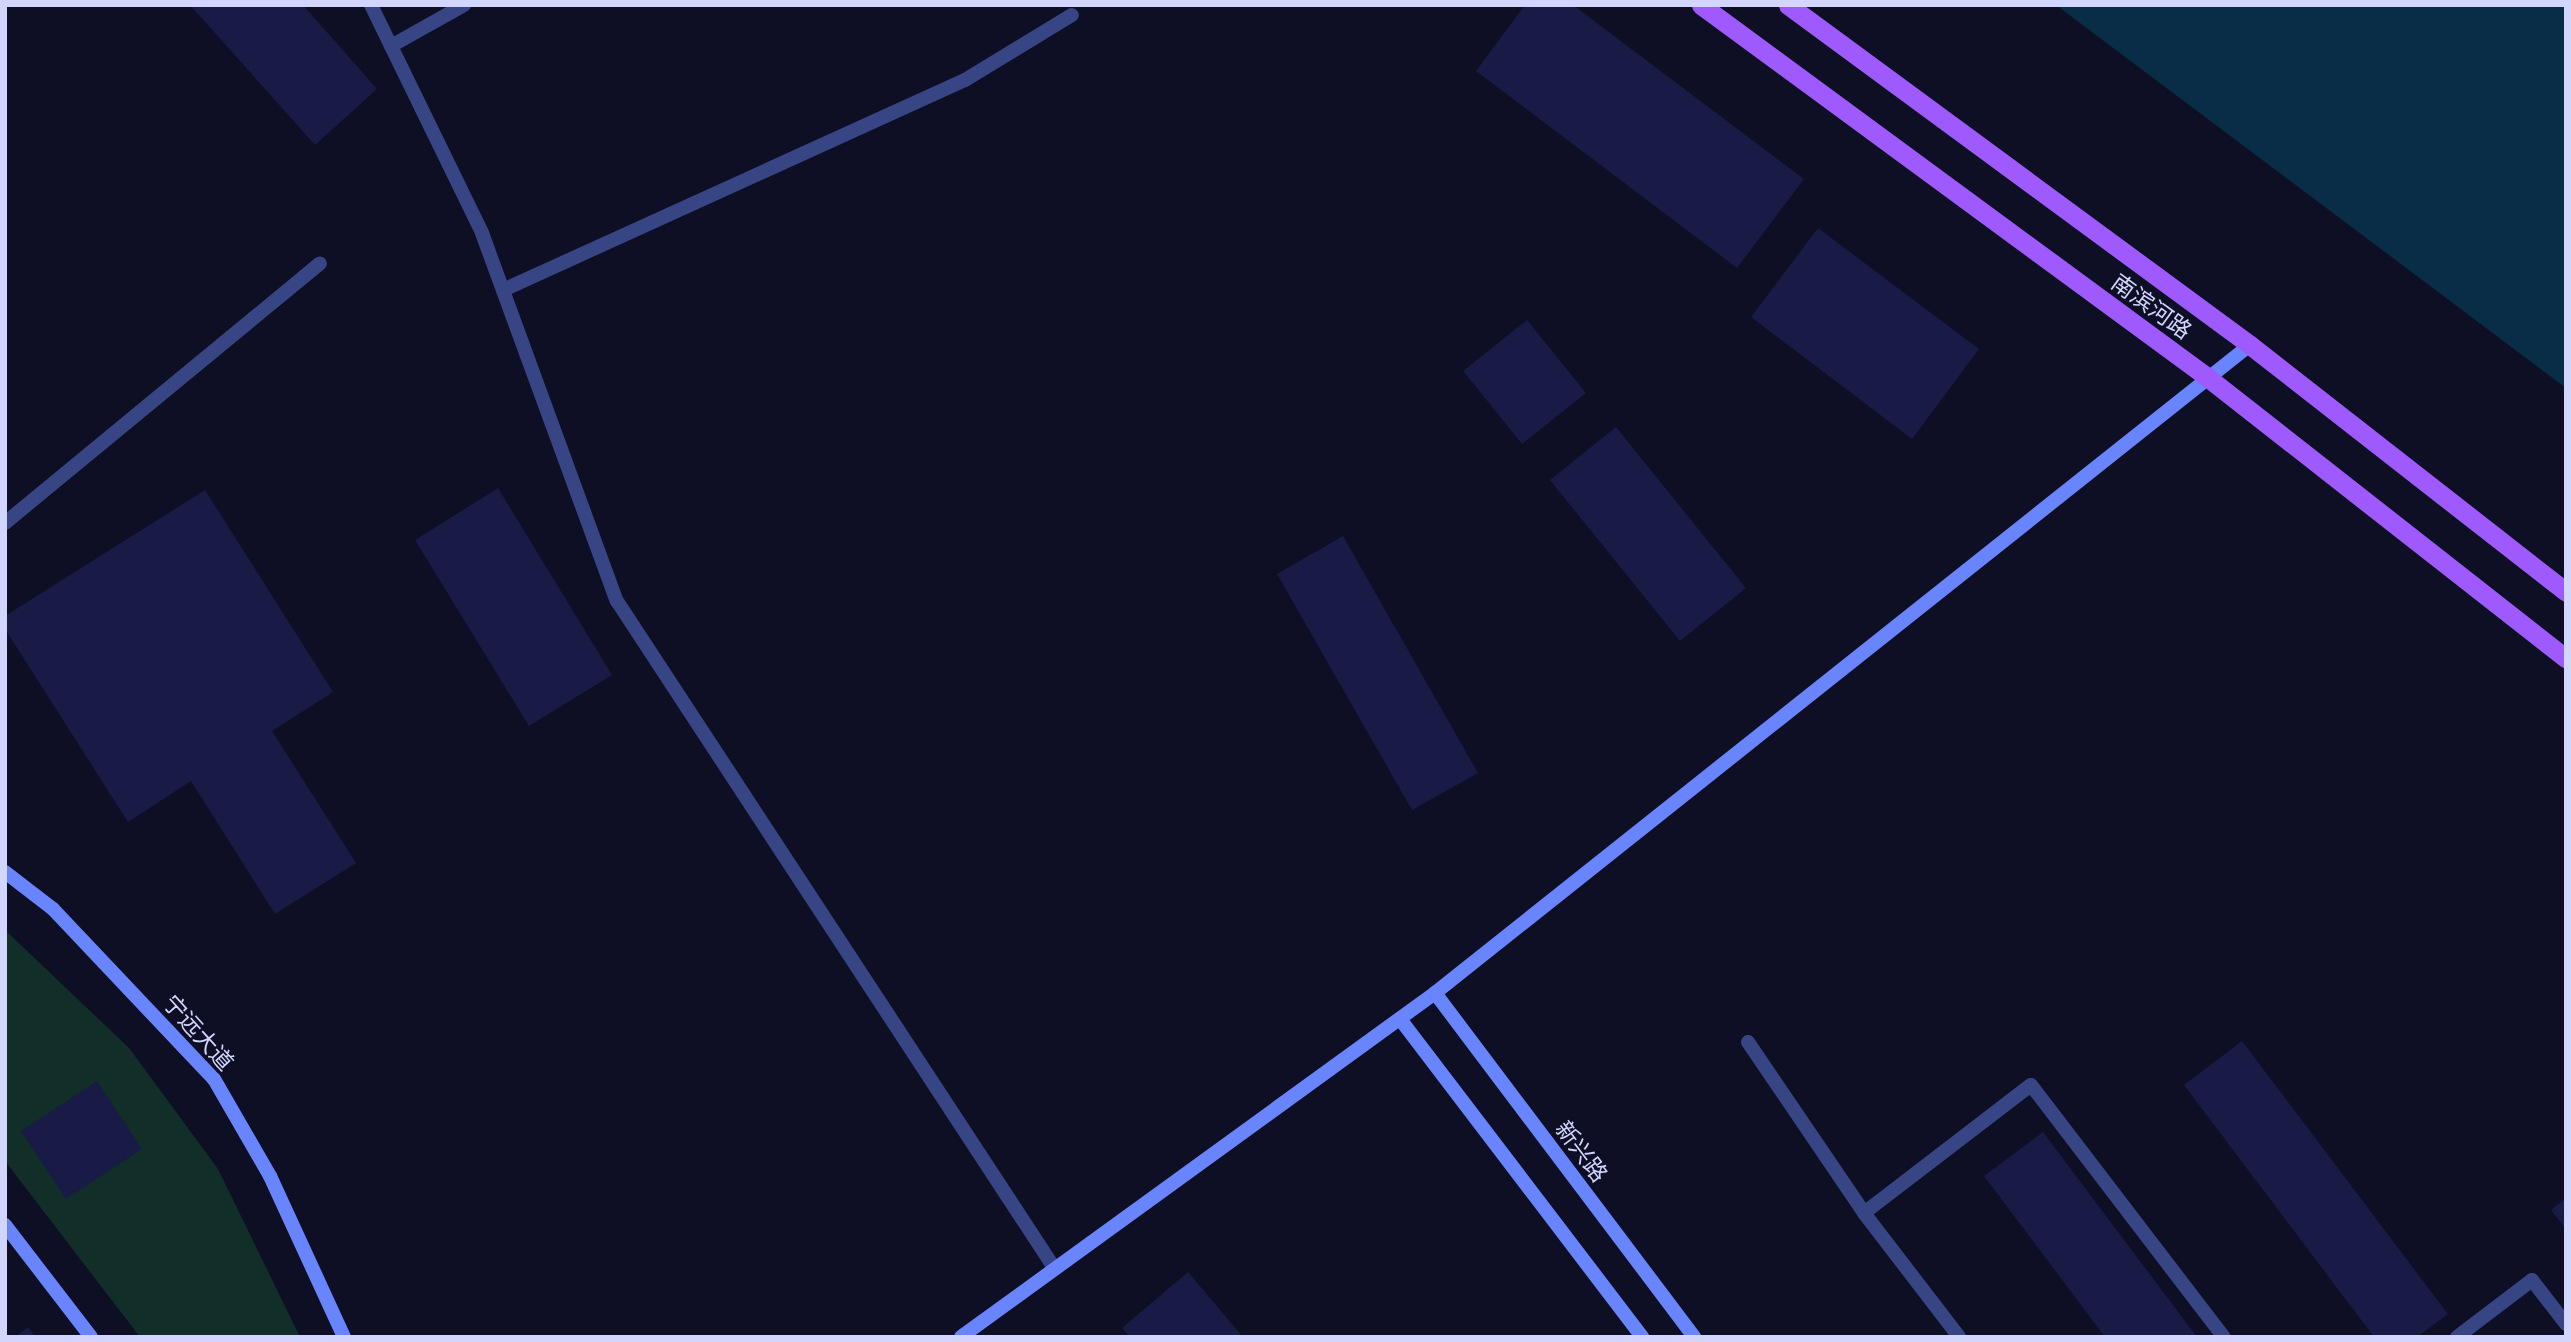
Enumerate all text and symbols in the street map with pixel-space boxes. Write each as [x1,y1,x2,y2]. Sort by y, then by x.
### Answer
street label: 南滨河路 [2107,268,2197,344]
street label: 宁远大道 [158,989,240,1075]
street label: 新兴路 [1550,1115,1614,1187]

